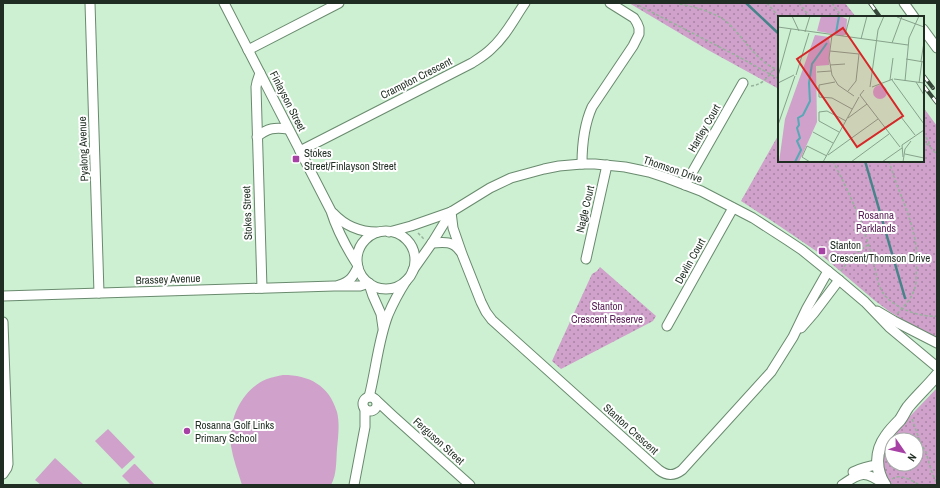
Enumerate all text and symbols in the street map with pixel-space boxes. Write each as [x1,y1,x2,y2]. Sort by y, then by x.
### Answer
inset map [778,16,924,162]
street label: Crampton Crescent [378,54,454,102]
street label: Finlayson Street [267,69,309,134]
street label: Hartley Court [685,101,724,155]
street label: Pyalong Avenue [75,116,91,182]
place label: Stokes Street/Finlayson Street [304,146,397,173]
street label: Thomson Drive [642,152,704,186]
marker: Stokes Street/Finlayson Street [291,154,301,164]
street label: Nagle Court [573,184,597,234]
street label: Stokes Street [239,185,255,240]
park label: Rosanna Parklands [856,208,897,235]
street label: Devlin Court [672,235,709,286]
place label: Stanton Crescent/Thomson Drive [830,238,930,265]
marker: Stanton Crescent/Thomson Drive [817,246,827,256]
street label: Brassey Avenue [135,271,201,287]
park label: Stanton Crescent Reserve [571,299,643,326]
street label: Stanton Crescent [600,400,662,458]
street label: Ferguson Street [410,414,468,468]
place label: Rosanna Golf Links Primary School [195,418,275,445]
marker: Rosanna Golf Links Primary School [182,426,192,436]
north arrow [884,432,924,472]
text: N [905,451,920,464]

